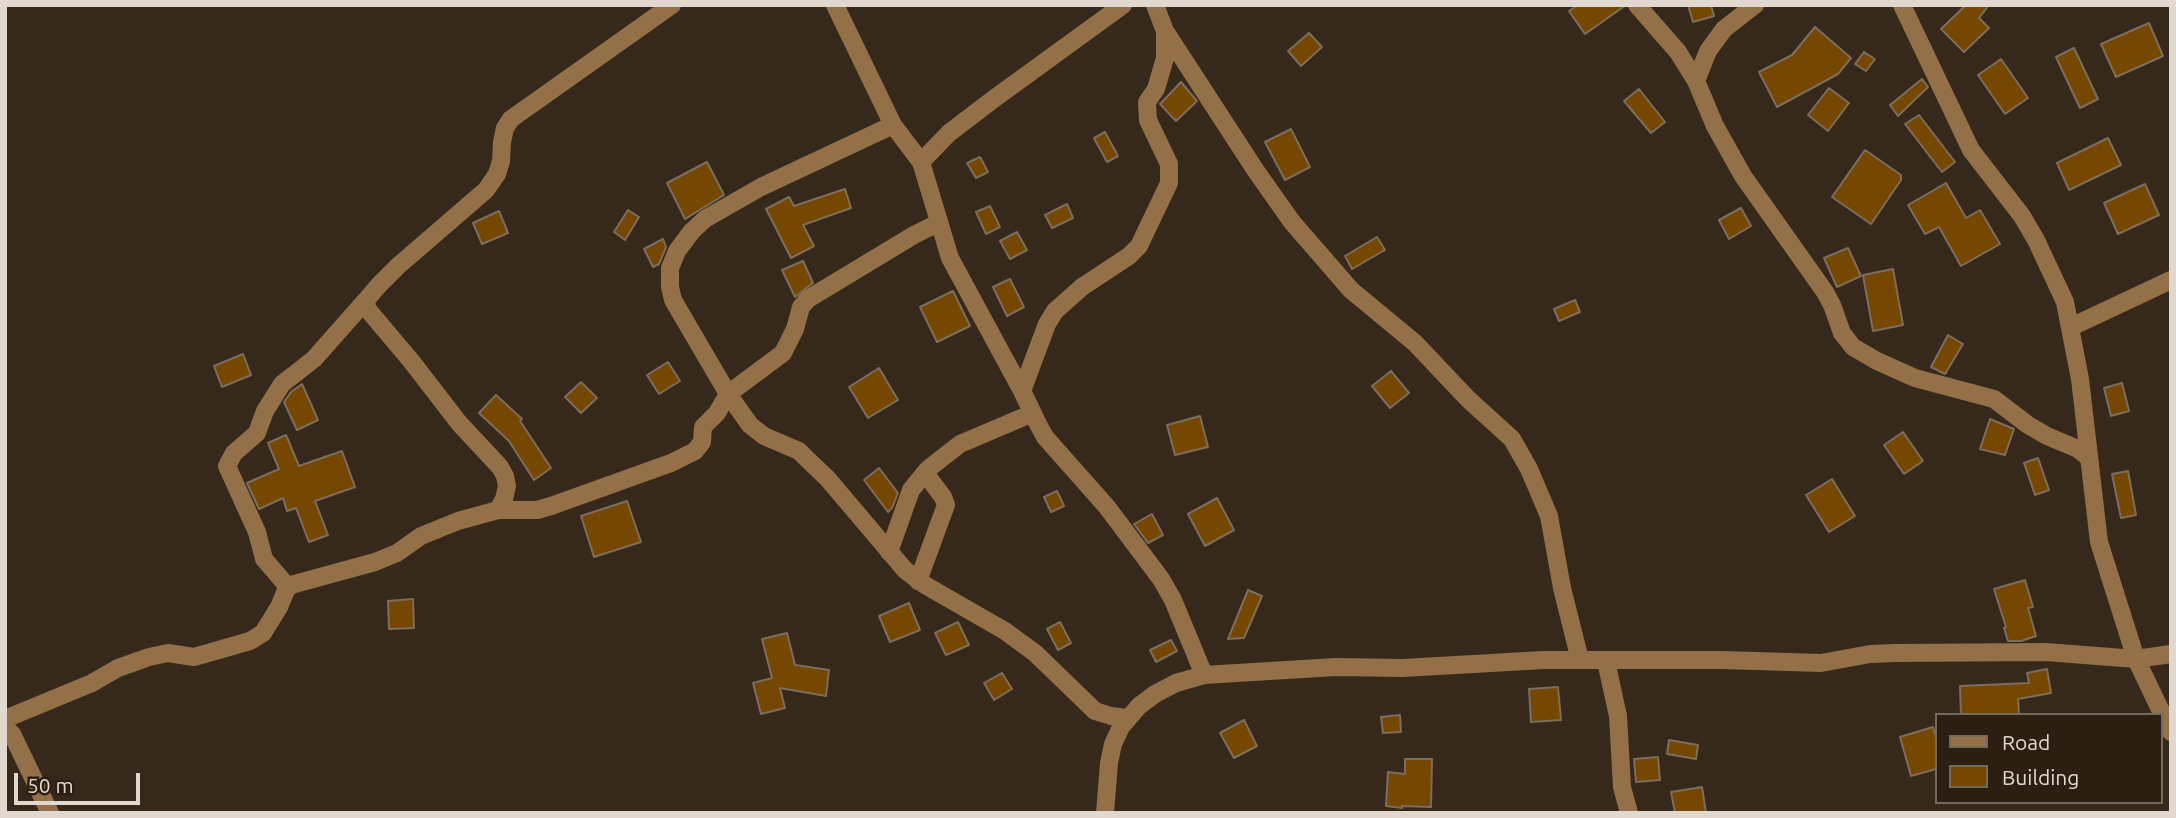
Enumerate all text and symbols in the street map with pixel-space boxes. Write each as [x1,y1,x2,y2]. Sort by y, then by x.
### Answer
legend [1934,713,2162,804]
text: Road [2002,730,2050,754]
scale bar [18,758,144,802]
text: Building [2002,765,2079,789]
text: 50 m [27,773,74,797]

